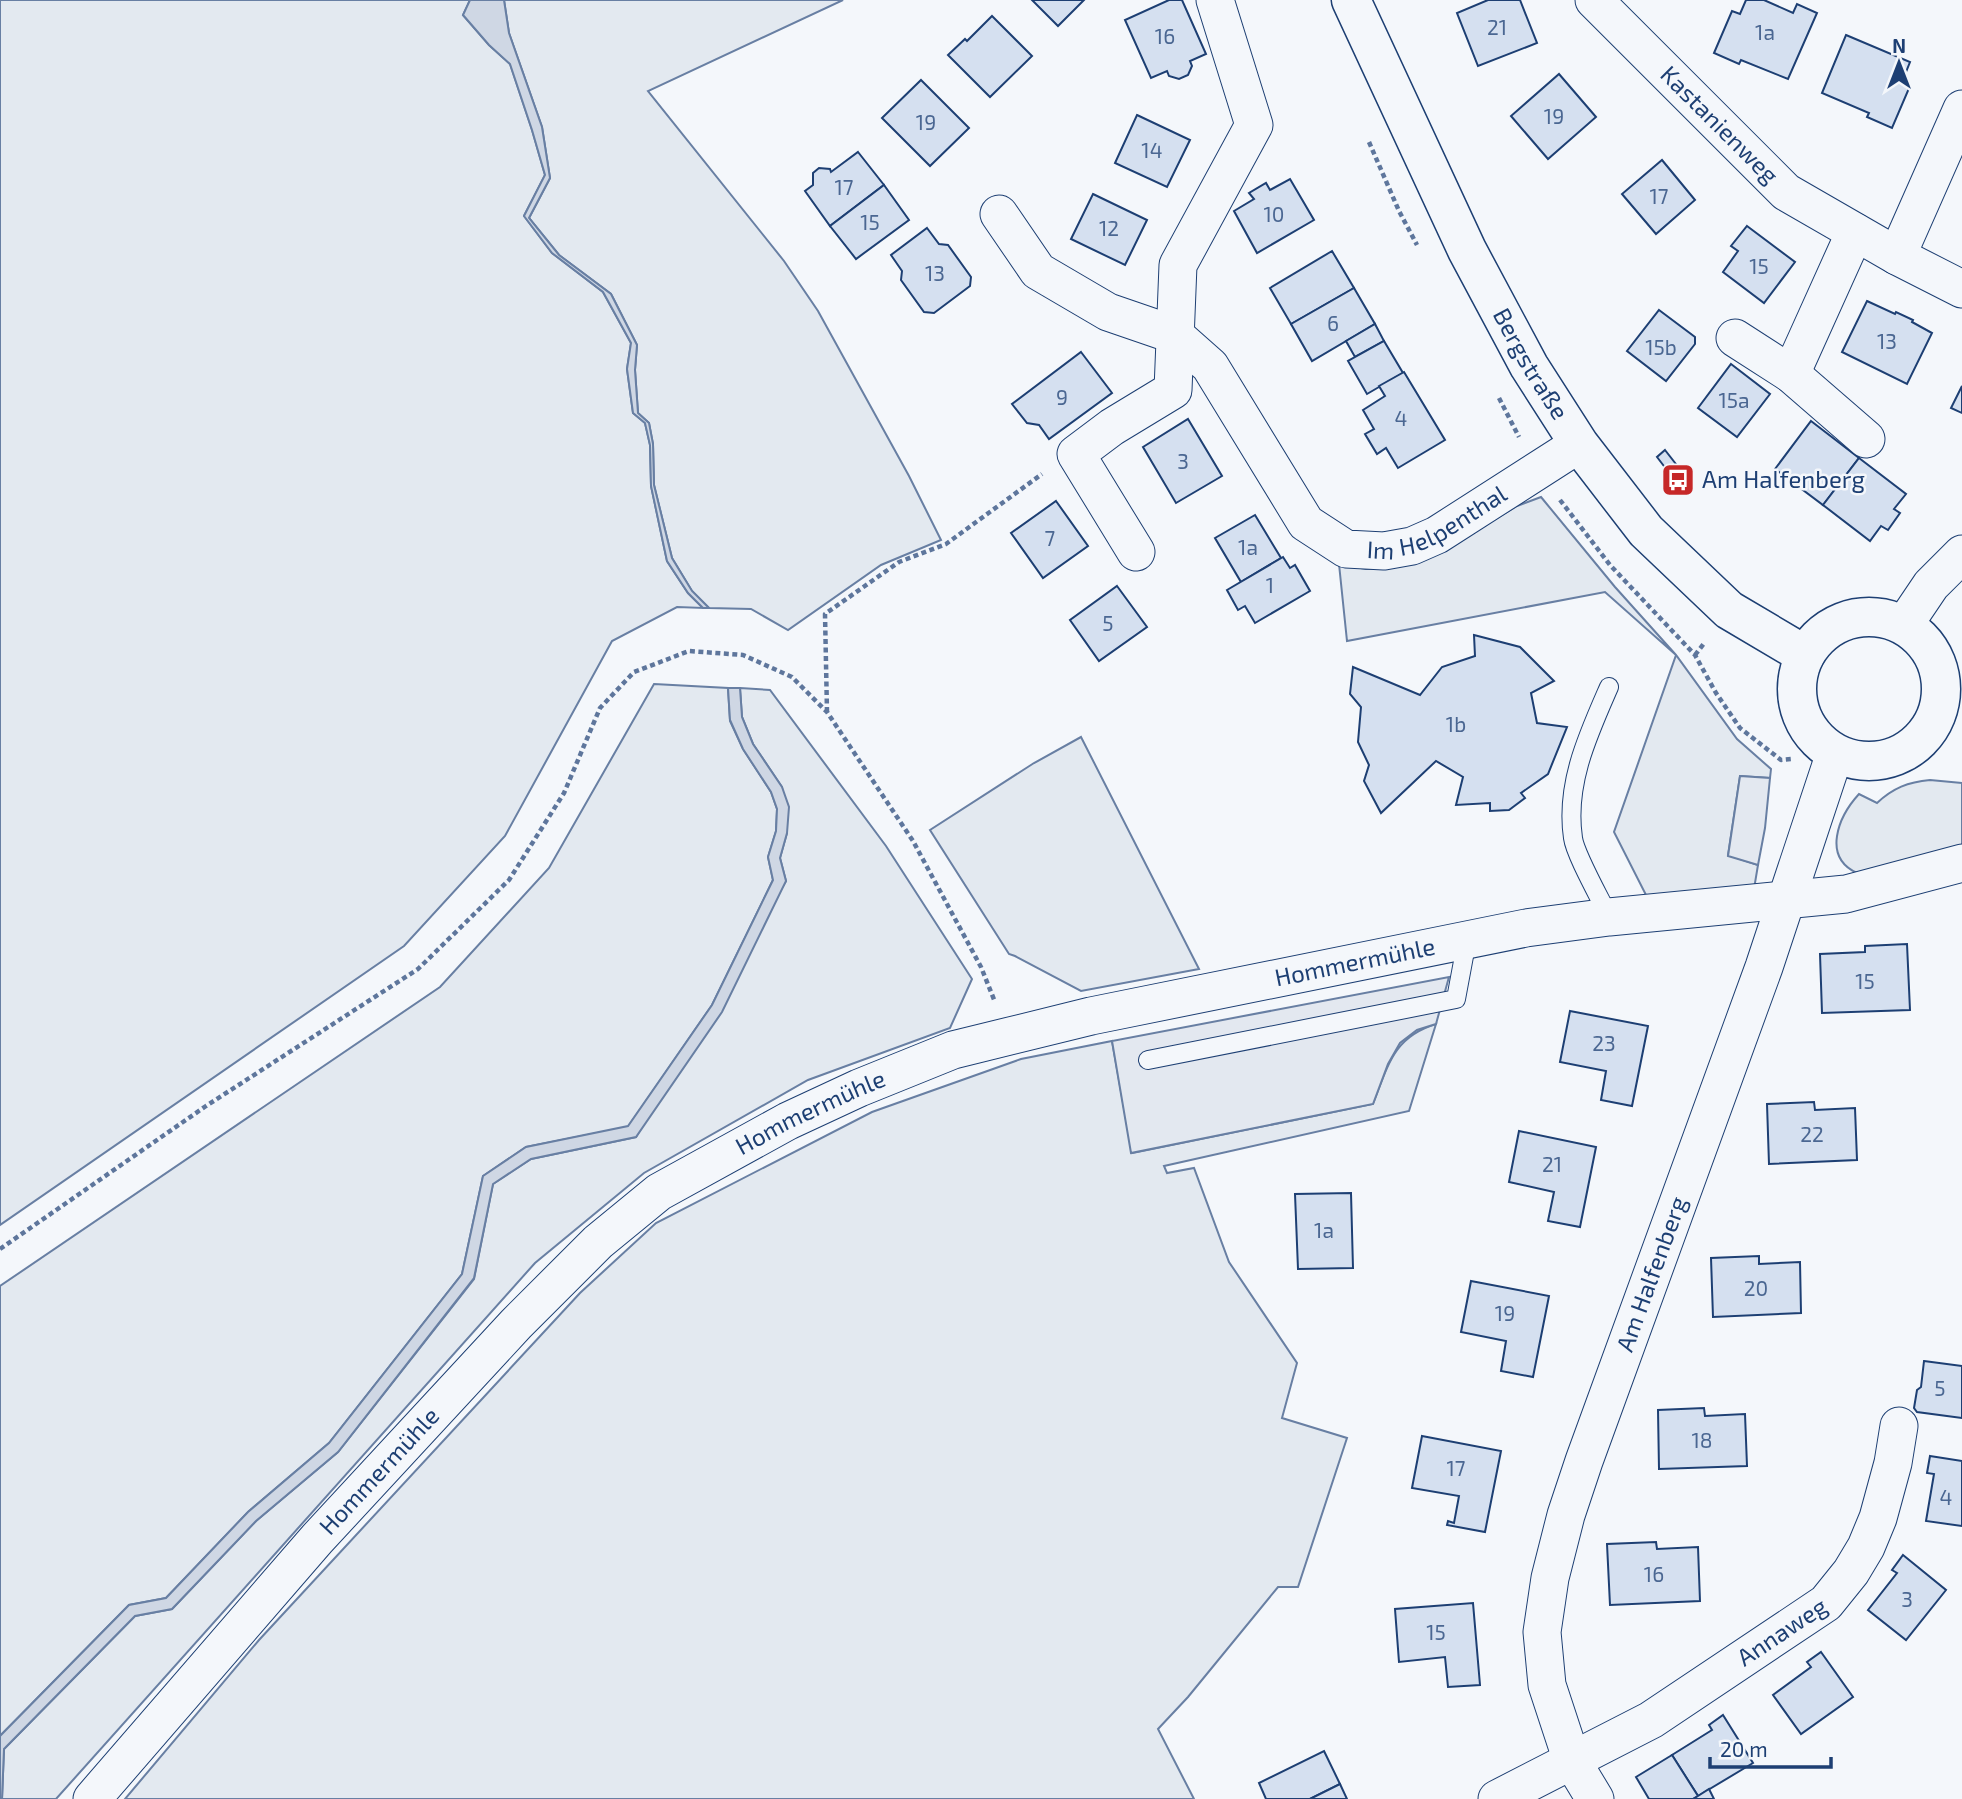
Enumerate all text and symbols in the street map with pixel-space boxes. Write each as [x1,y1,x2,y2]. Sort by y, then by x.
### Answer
house number: 21 [1487,14,1507,39]
house number: 1a [1755,19,1775,44]
house number: 16 [1155,23,1175,48]
north arrow [1864,28,1934,98]
text: N [1892,34,1906,57]
street label: Kastanienweg [1655,59,1785,189]
house number: 19 [1544,103,1564,128]
house number: 19 [916,109,936,134]
house number: 14 [1141,137,1163,162]
house number: 17 [834,174,854,199]
house number: 17 [1649,183,1669,208]
house number: 10 [1263,201,1285,226]
house number: 15 [860,209,880,234]
house number: 12 [1099,215,1119,240]
house number: 15 [1749,253,1769,278]
house number: 13 [925,260,945,285]
street label: Bergstraße [1488,303,1575,424]
house number: 6 [1327,310,1339,335]
house number: 13 [1877,328,1897,353]
house number: 15b [1645,334,1677,359]
house number: 9 [1056,384,1068,409]
house number: 15a [1718,387,1750,412]
house number: 4 [1395,405,1407,430]
house number: 3 [1177,448,1189,473]
bus stop icon: Am Halfenberg [1659,461,1697,499]
place label: Am Halfenberg [1702,464,1865,493]
street label: Im Helpenthal [1366,478,1512,565]
house number: 7 [1045,525,1056,550]
house number: 1a [1238,534,1258,559]
house number: 1 [1266,572,1274,597]
house number: 5 [1102,610,1114,635]
house number: 1b [1446,711,1466,736]
street label: Hommermühle [1272,931,1437,992]
house number: 15 [1855,968,1875,993]
house number: 23 [1592,1030,1616,1055]
street label: Hommermühle [730,1063,889,1160]
house number: 22 [1800,1121,1824,1146]
house number: 21 [1542,1151,1562,1176]
street label: Am Halfenberg [1609,1192,1692,1355]
house number: 1a [1314,1217,1334,1242]
house number: 20 [1744,1275,1768,1300]
house number: 19 [1495,1300,1515,1325]
house number: 5 [1934,1375,1946,1400]
street label: Hommermühle [313,1401,444,1540]
house number: 18 [1691,1427,1713,1452]
house number: 17 [1446,1455,1466,1480]
house number: 4 [1940,1484,1952,1509]
house number: 16 [1644,1561,1664,1586]
house number: 3 [1901,1586,1913,1611]
street label: Annaweg [1731,1591,1832,1671]
house number: 15 [1426,1619,1446,1644]
scale bar [1710,1726,1831,1770]
text: 20 m [1720,1736,1768,1761]

